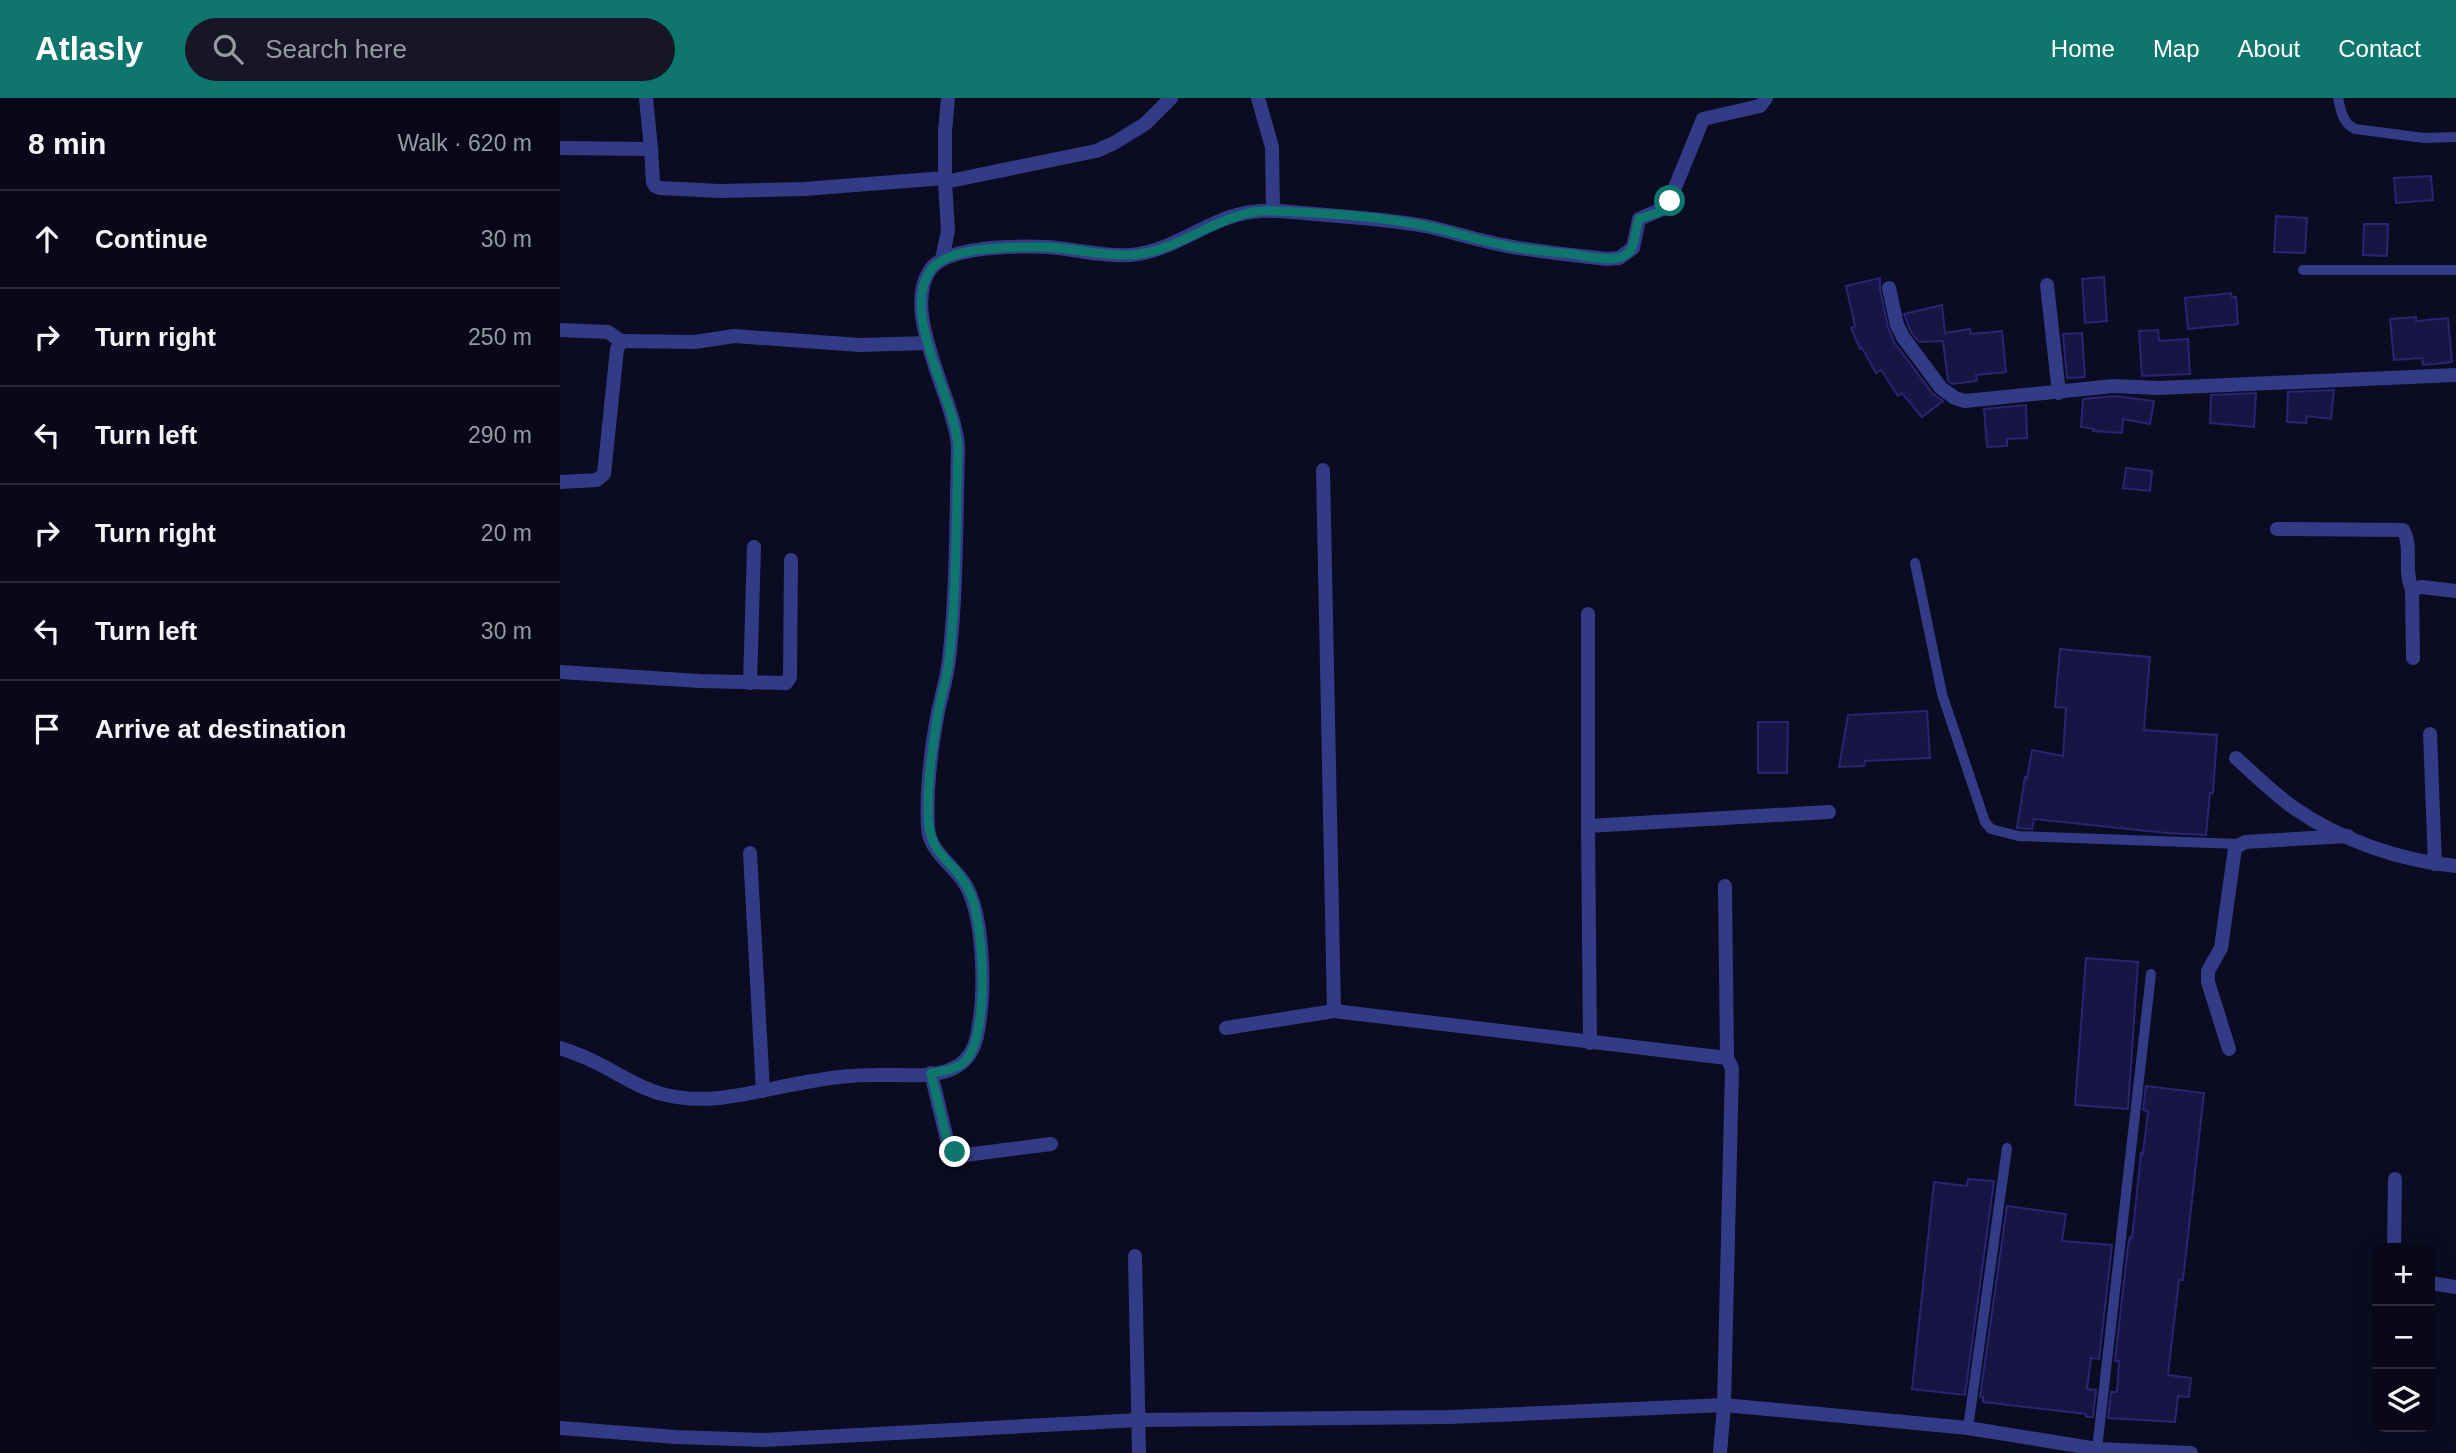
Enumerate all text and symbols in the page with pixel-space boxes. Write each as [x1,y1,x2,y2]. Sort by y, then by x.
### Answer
search box [185,18,675,81]
text: Atlasly [35,30,143,67]
icon: search [209,30,247,68]
text: Search here [265,34,407,64]
text: Home [2051,35,2115,62]
text: Map [2153,35,2200,62]
text: About [2238,35,2300,62]
text: Contact [2338,35,2421,62]
text: 8 min [28,127,106,160]
text: Walk · 620 m [397,130,532,156]
route start [1654,185,1685,216]
icon: ahead [28,220,66,258]
text: Continue [95,224,208,254]
text: 30 m [481,226,532,252]
icon: right [28,318,66,356]
text: Turn right [95,322,216,352]
text: 250 m [468,324,532,350]
icon: left [28,416,66,454]
text: Turn left [95,420,197,450]
text: 290 m [468,422,532,448]
icon: right [28,514,66,552]
text: Turn right [95,518,216,548]
text: 20 m [481,520,532,546]
icon: left [28,612,66,650]
text: Turn left [95,616,197,646]
text: 30 m [481,618,532,644]
icon: arrive [28,710,66,748]
text: Arrive at destination [95,714,346,744]
route end [939,1136,970,1167]
map controls [2372,1243,2435,1432]
button: + [2372,1243,2435,1306]
button: − [2372,1306,2435,1369]
button: layers [2372,1369,2435,1432]

